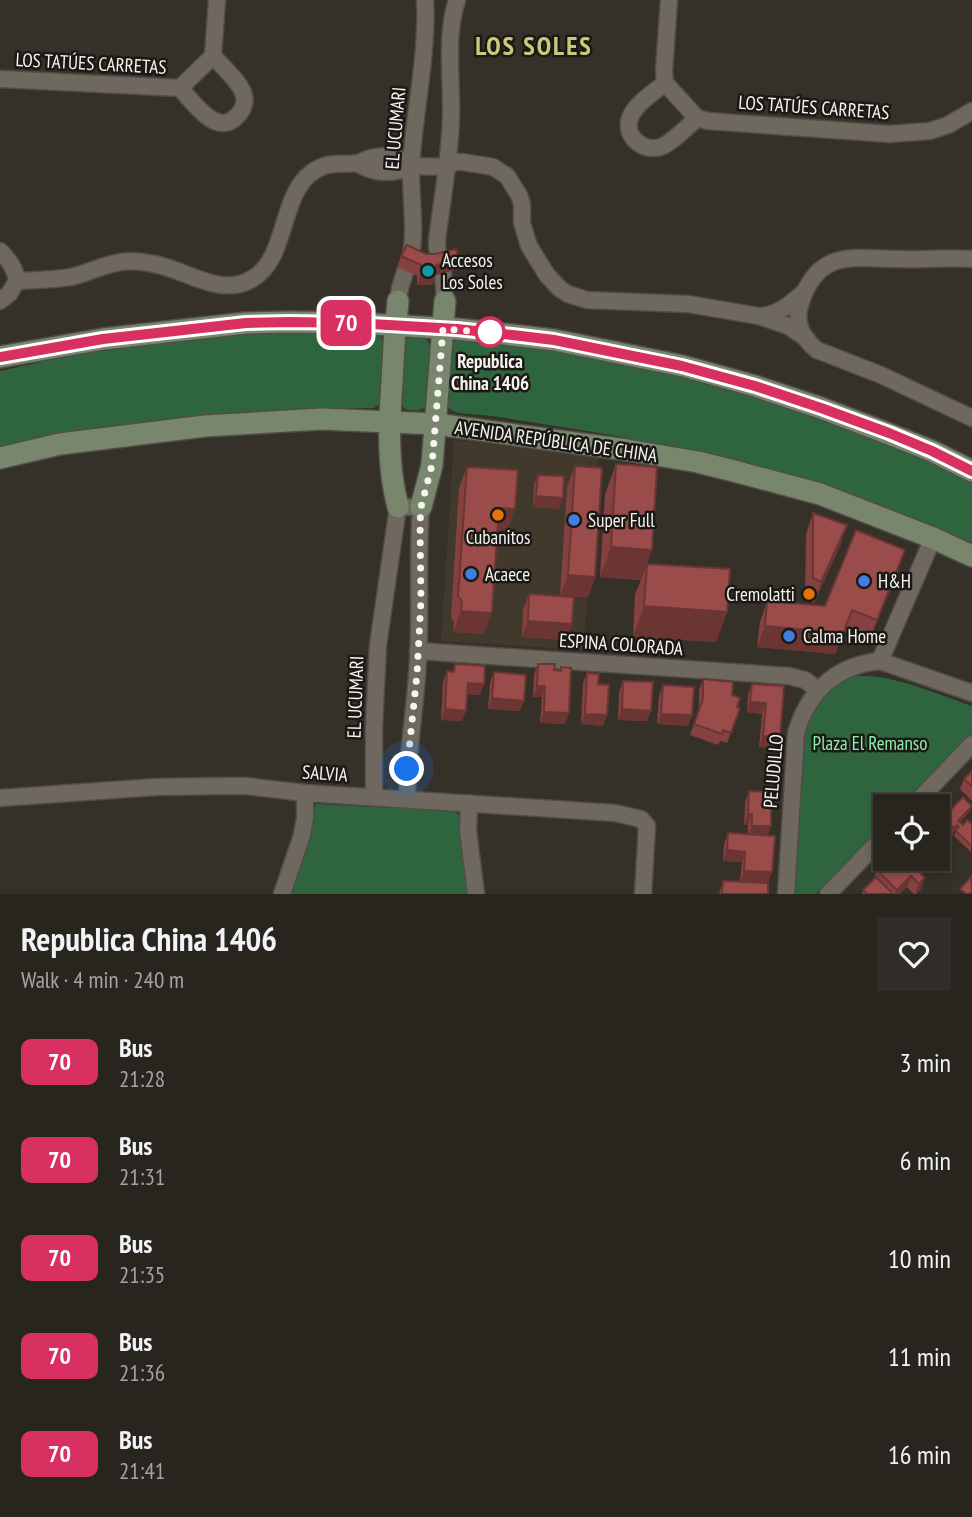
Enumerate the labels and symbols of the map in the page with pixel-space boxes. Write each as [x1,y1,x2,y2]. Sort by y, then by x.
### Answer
district label: LOS SOLES [475,29,593,62]
street label: LOS TATÚES CARRETAS [15,47,167,79]
street label: EL UCUMARI [379,86,411,170]
street label: LOS TATÚES CARRETAS [738,90,890,124]
place label: Accesos Los Soles [442,248,503,294]
marker: Accesos Los Soles [420,263,436,279]
line badge: 70 [314,300,378,346]
marker: Republica China 1406 [475,317,505,347]
place label: Republica China 1406 [451,349,529,395]
street label: AVENIDA REPÚBLICA DE CHINA [453,415,659,467]
marker: Cubanitos [490,507,506,523]
place label: Super Full [588,508,655,532]
marker: Super Full [566,512,582,528]
place label: Cubanitos [466,525,530,549]
place label: Acaece [485,562,530,586]
marker: Acaece [463,566,479,582]
place label: H&H [878,569,911,593]
marker: H&H [856,573,872,589]
place label: Cremolatti [726,582,795,606]
marker: Cremolatti [801,586,817,602]
place label: Calma Home [803,624,886,648]
street label: ESPINA COLORADA [558,628,684,660]
marker: Calma Home [781,628,797,644]
street label: EL UCUMARI [342,655,368,739]
park label: Plaza El Remanso [813,731,927,755]
street label: PELUDILLO [758,733,788,809]
your location [389,751,424,786]
street label: SALVIA [301,759,349,787]

